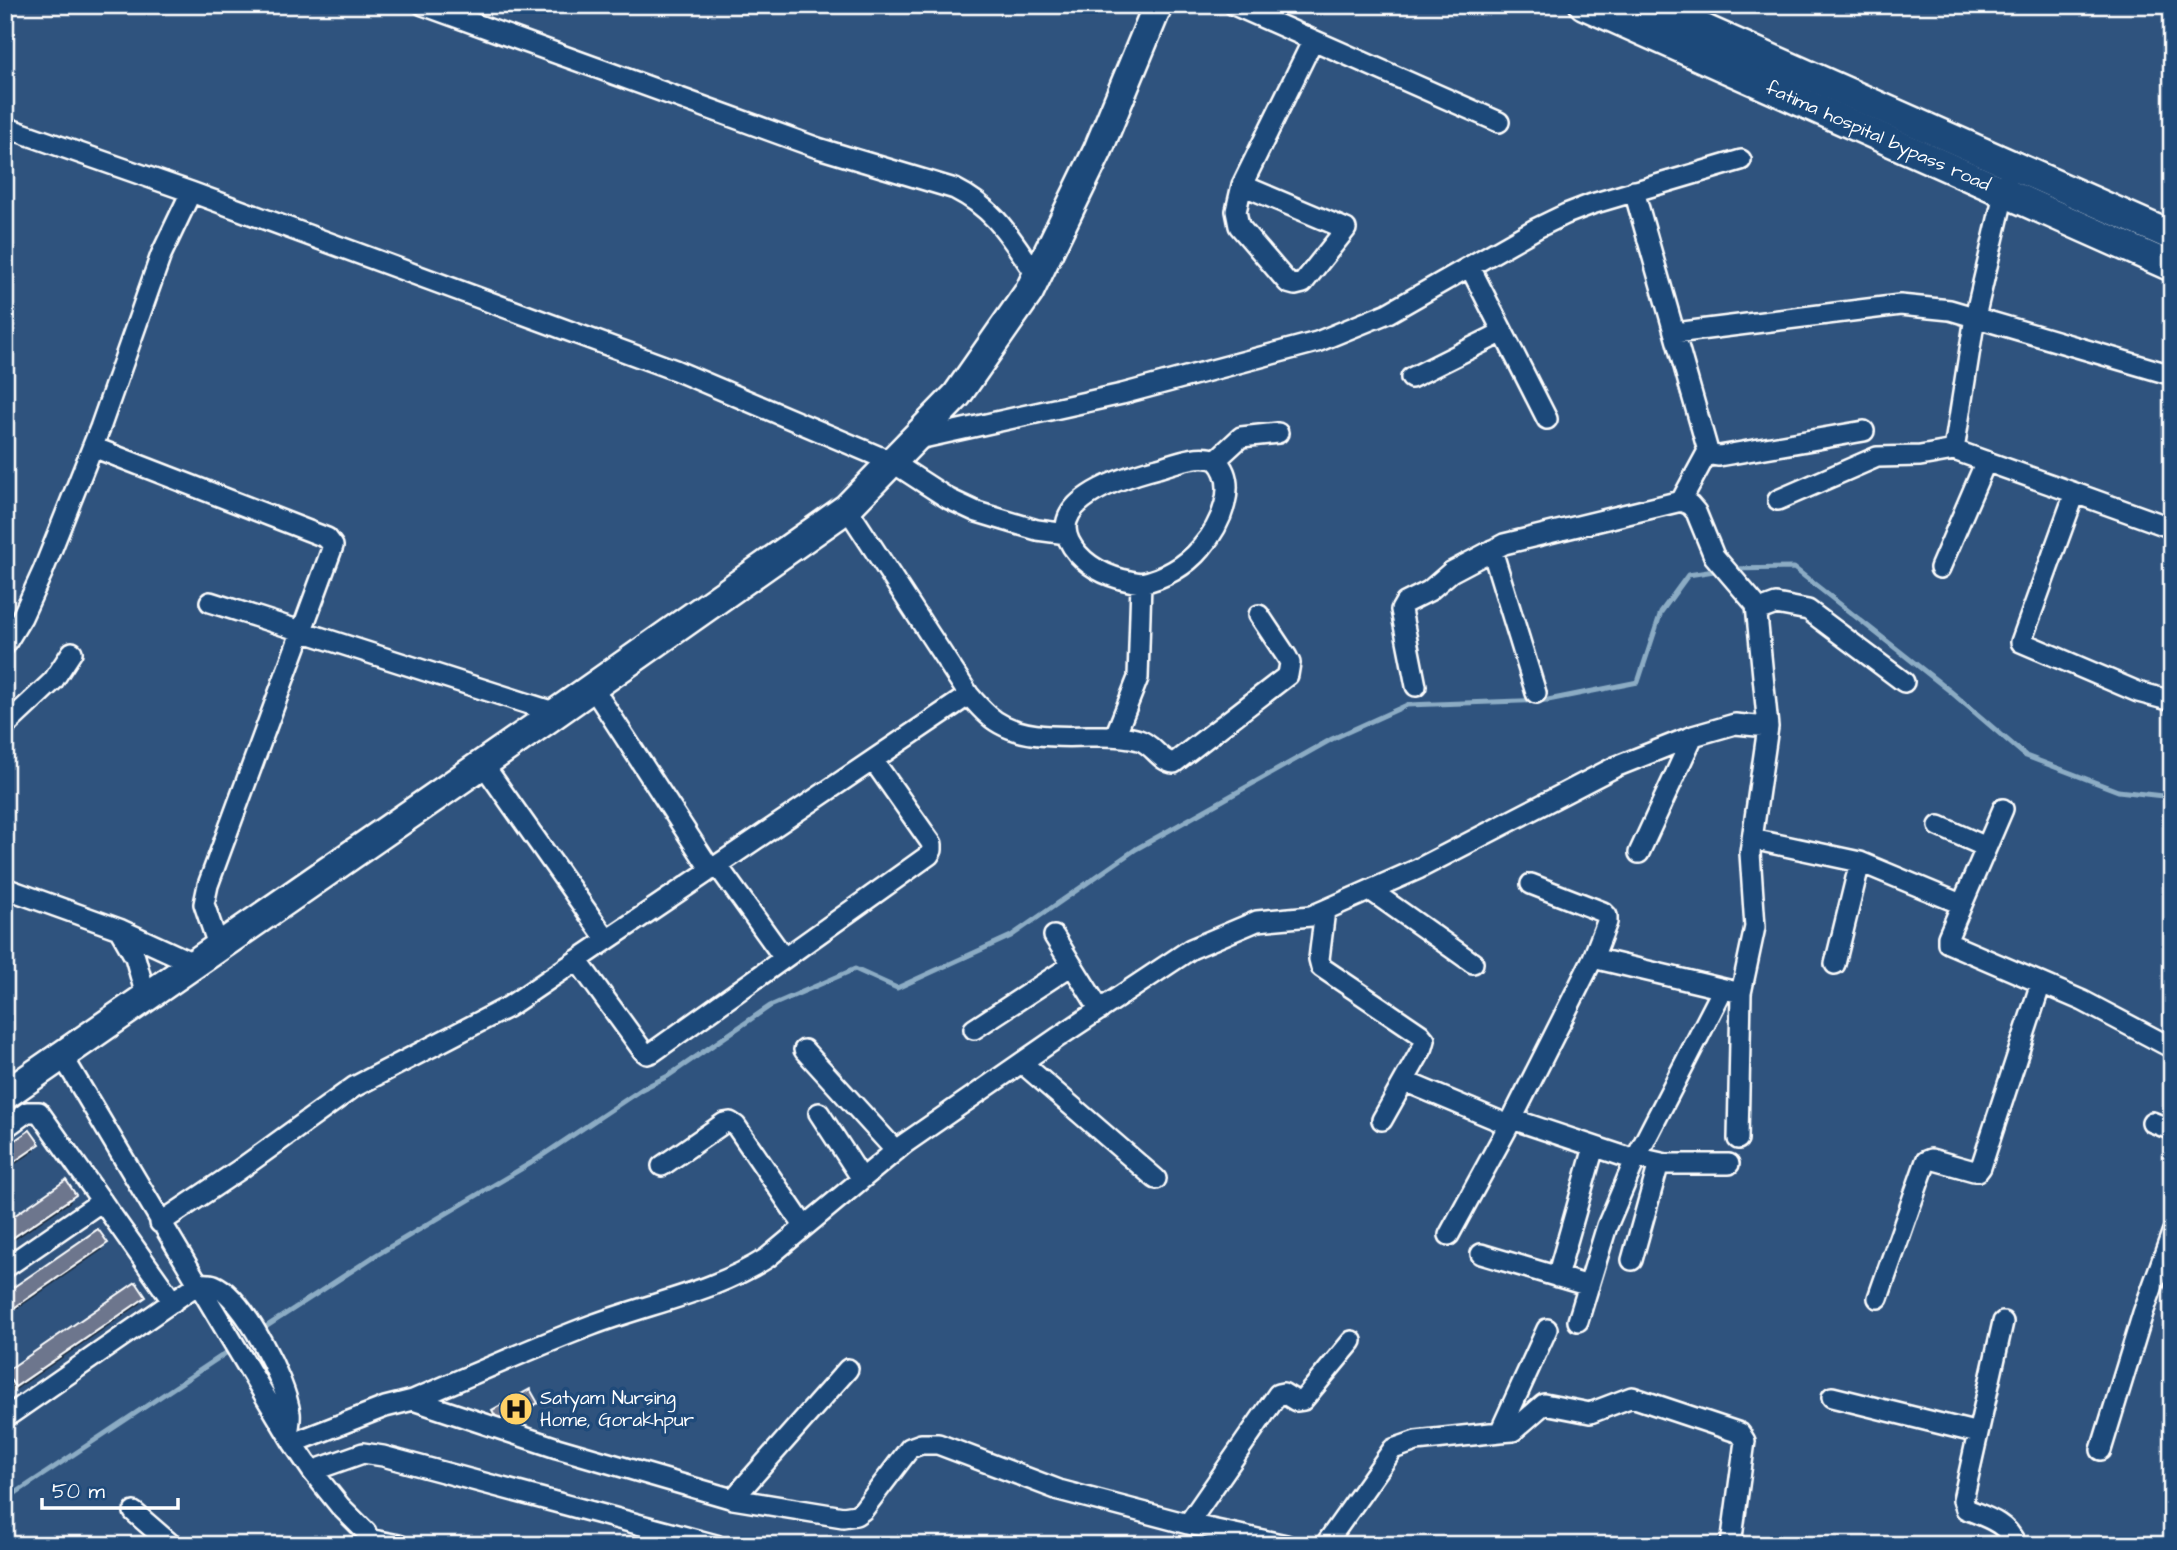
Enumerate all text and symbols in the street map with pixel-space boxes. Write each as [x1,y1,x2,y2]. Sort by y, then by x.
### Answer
street label: fatima hospital bypass road [1761,74,1995,198]
place label: Satyam Nursing Home, Gorakhpur [540,1385,695,1434]
hospital icon: Satyam Nursing Home, Gorakhpur [497,1390,535,1428]
scale bar [42,1466,178,1510]
text: 50 m [52,1477,106,1506]

